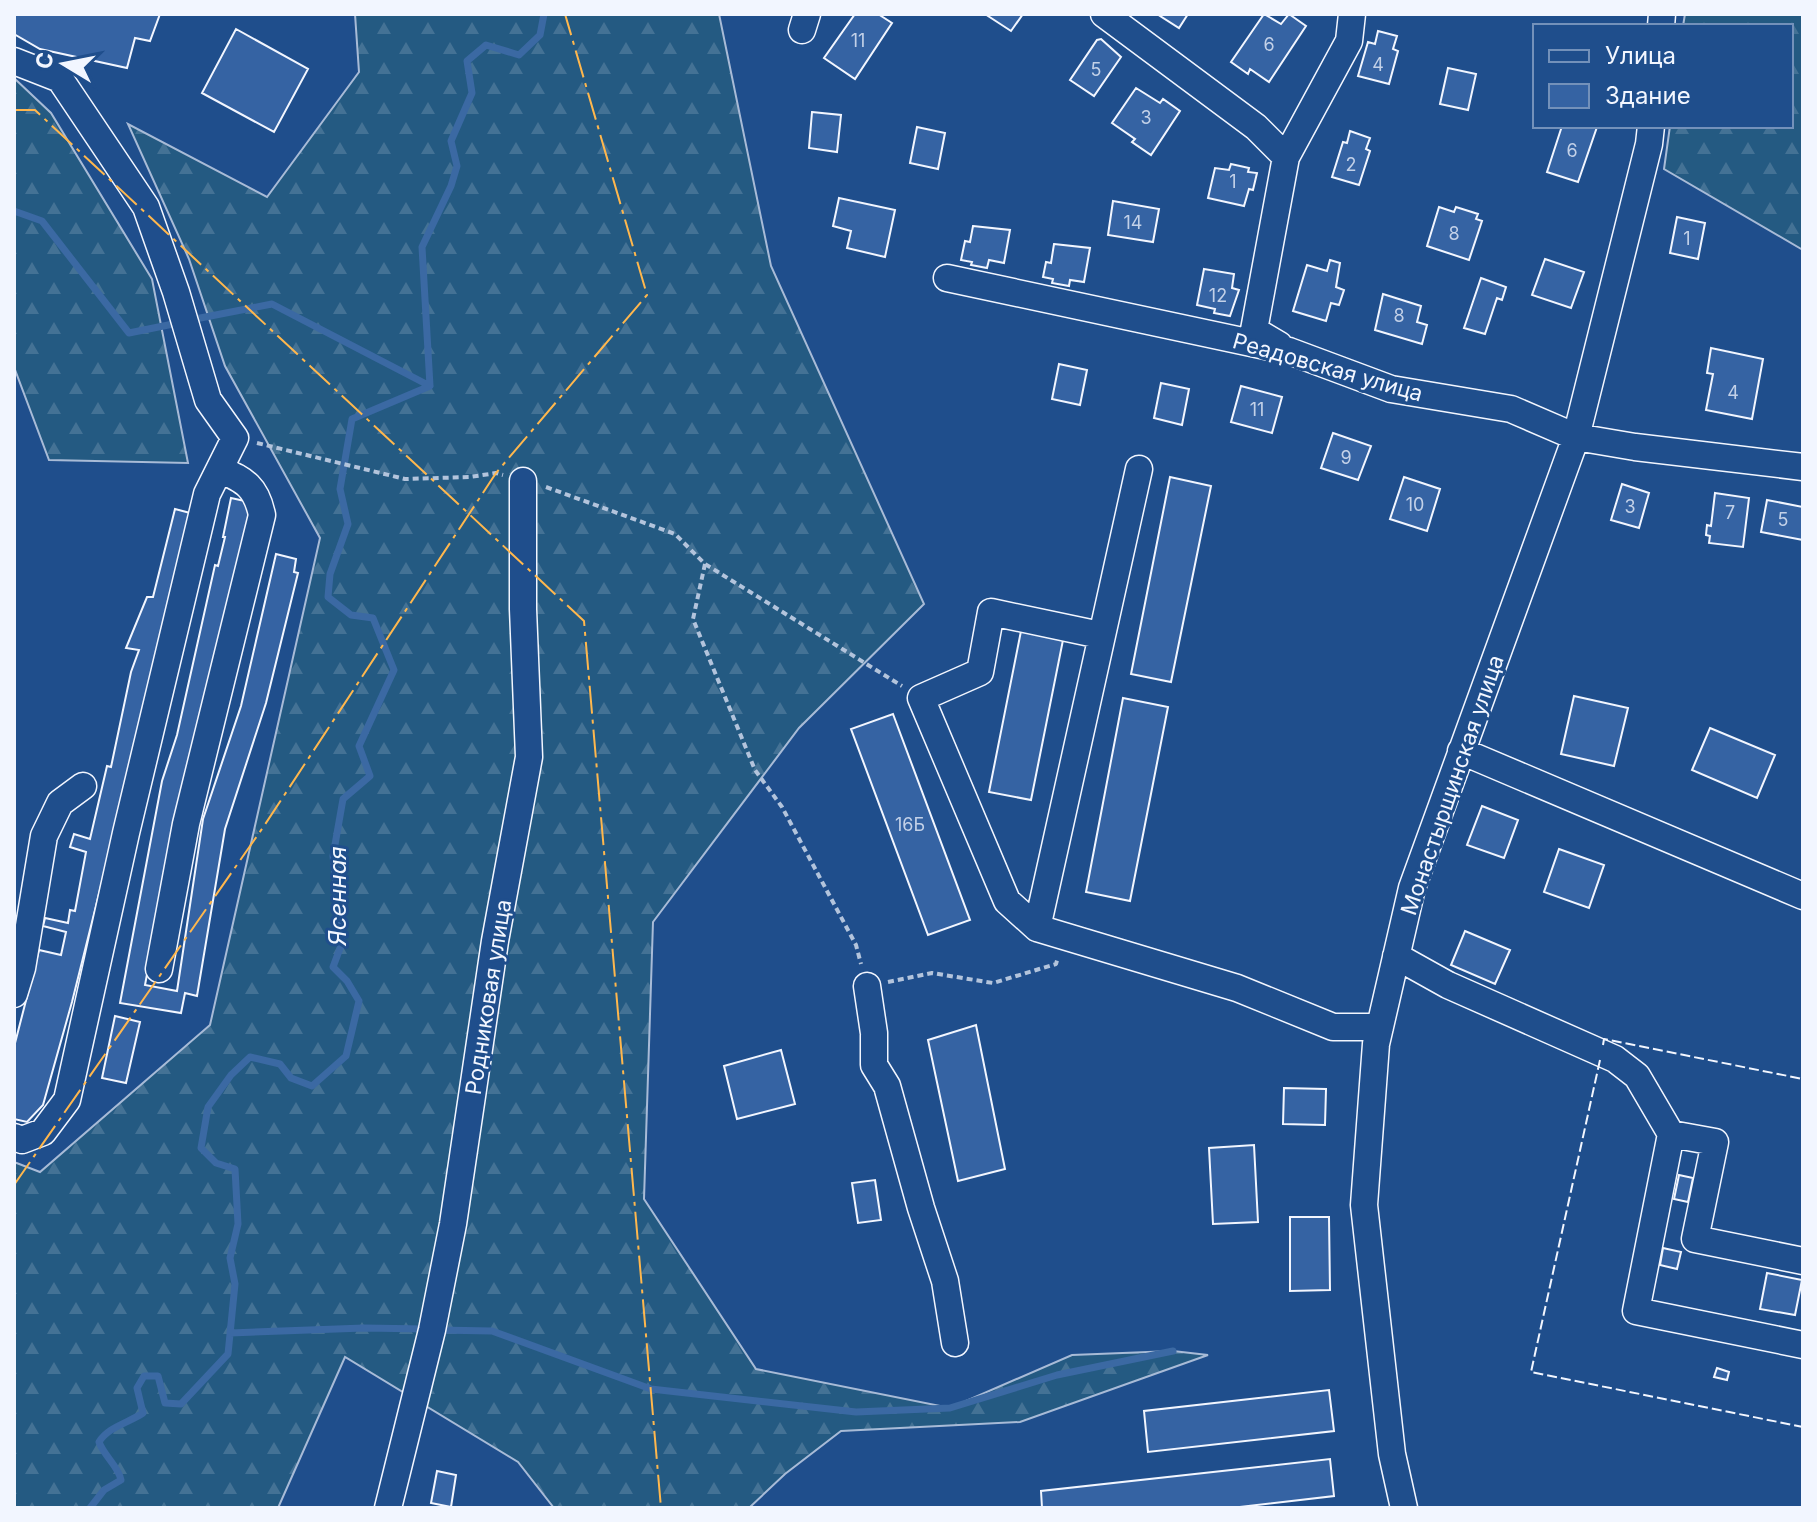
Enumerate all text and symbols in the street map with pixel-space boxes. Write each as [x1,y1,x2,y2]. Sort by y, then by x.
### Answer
north arrow [24,24,104,104]
legend [1533,24,1793,128]
house number: 11 [851,30,865,51]
house number: 6 [1263,34,1275,55]
text: Улица [1605,41,1676,70]
text: С [30,50,59,71]
house number: 4 [1372,54,1384,75]
house number: 5 [1091,59,1101,80]
text: Здание [1605,81,1691,110]
house number: 3 [1140,107,1152,128]
house number: 6 [1566,140,1578,161]
house number: 2 [1346,154,1356,175]
house number: 1 [1229,171,1237,192]
house number: 14 [1124,212,1142,233]
house number: 8 [1448,223,1460,244]
house number: 1 [1683,228,1691,249]
house number: 12 [1209,285,1227,306]
house number: 8 [1393,305,1405,326]
street label: Реадовская улица [1230,327,1426,407]
house number: 4 [1727,382,1739,403]
house number: 11 [1250,399,1264,420]
house number: 9 [1340,447,1352,468]
house number: 10 [1406,494,1424,515]
house number: 3 [1624,496,1636,517]
house number: 7 [1725,502,1735,523]
house number: 5 [1778,509,1788,530]
street label: Монастырщинская улица [1395,651,1509,919]
house number: 16Б [895,814,925,835]
water label: Ясенная [323,846,352,947]
street label: Родниковая улица [460,898,516,1096]

